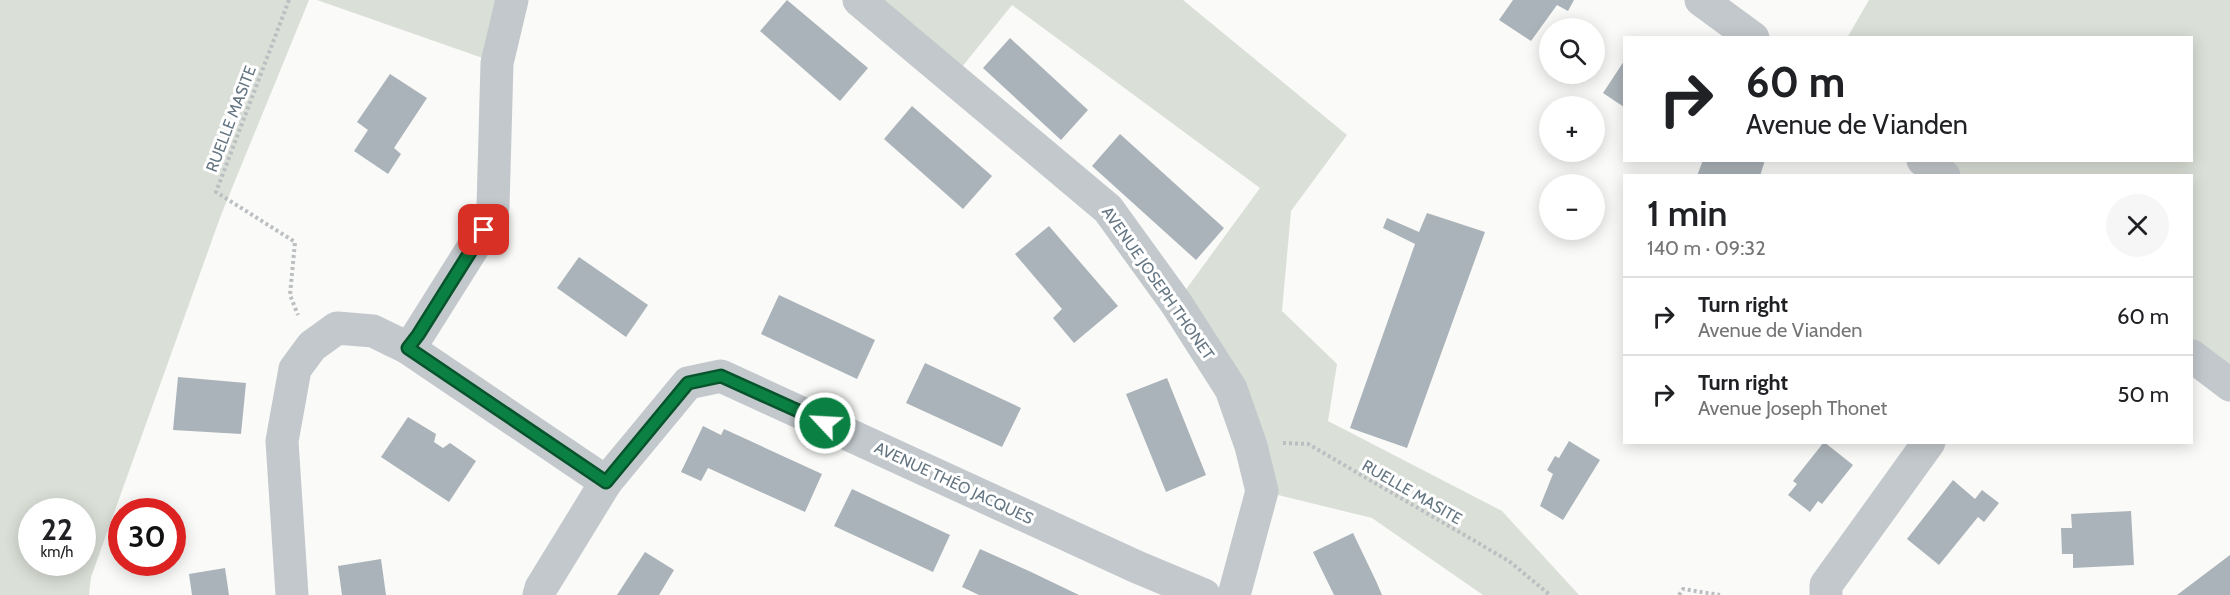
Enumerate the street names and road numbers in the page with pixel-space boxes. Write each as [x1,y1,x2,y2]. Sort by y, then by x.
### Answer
street label: RUELLE MASITE [202,63,260,175]
street label: AVENUE JOSEPH THONET [1098,203,1218,364]
street label: AVENUE THÉO JACQUES [872,438,1036,528]
street label: RUELLE MASITE [1359,456,1465,528]

